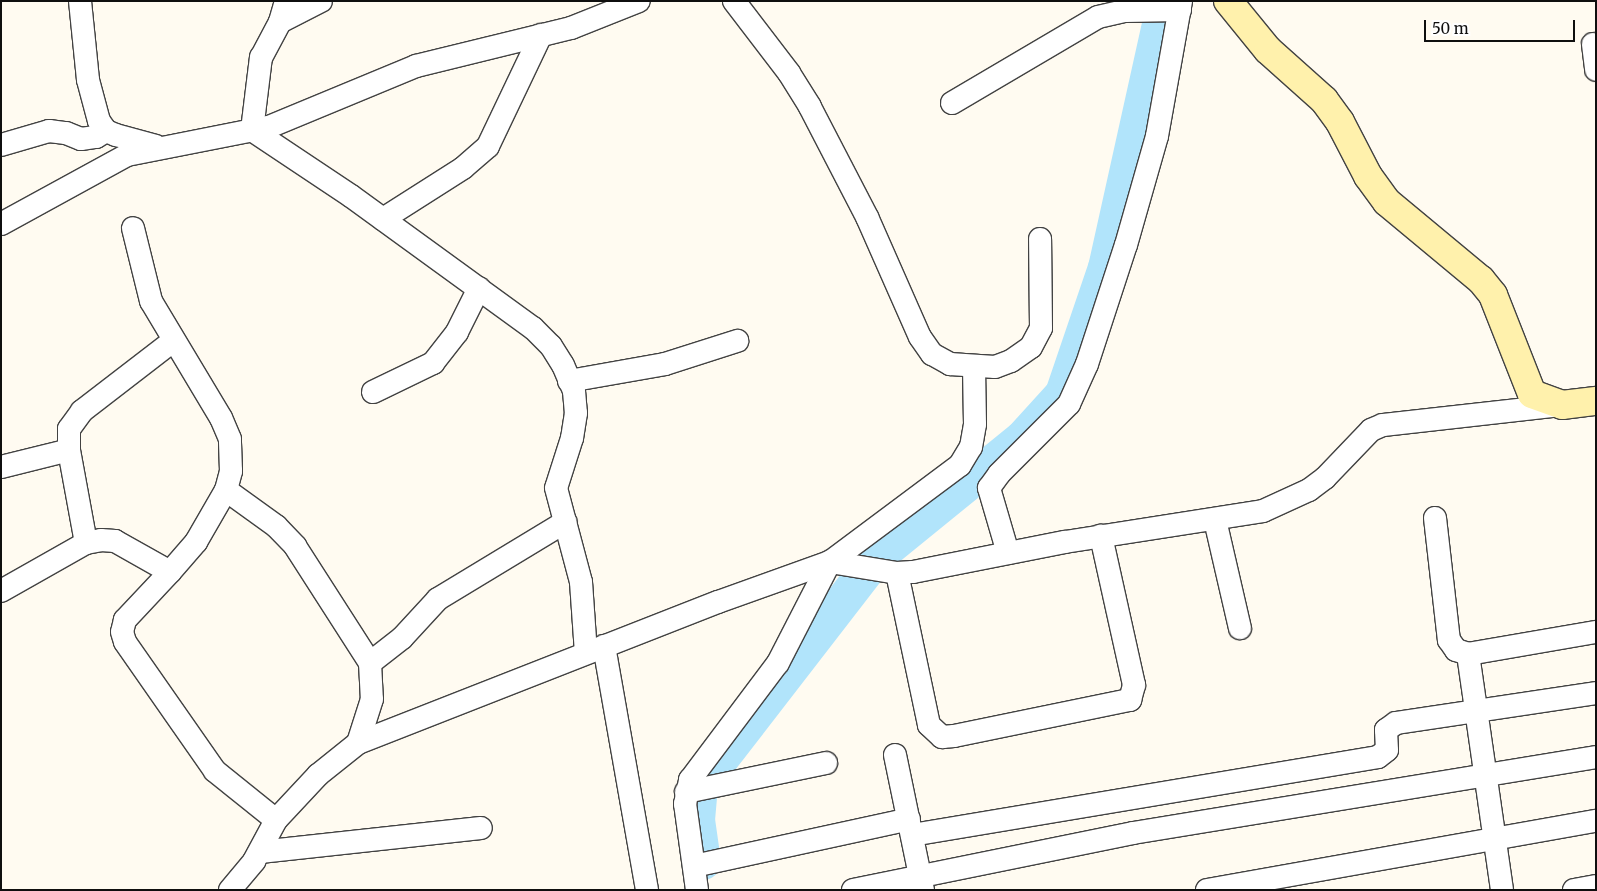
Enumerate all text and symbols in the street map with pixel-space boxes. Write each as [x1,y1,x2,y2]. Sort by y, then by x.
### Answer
scale bar [1427,10,1578,42]
text: 50 m [1432,19,1469,38]

